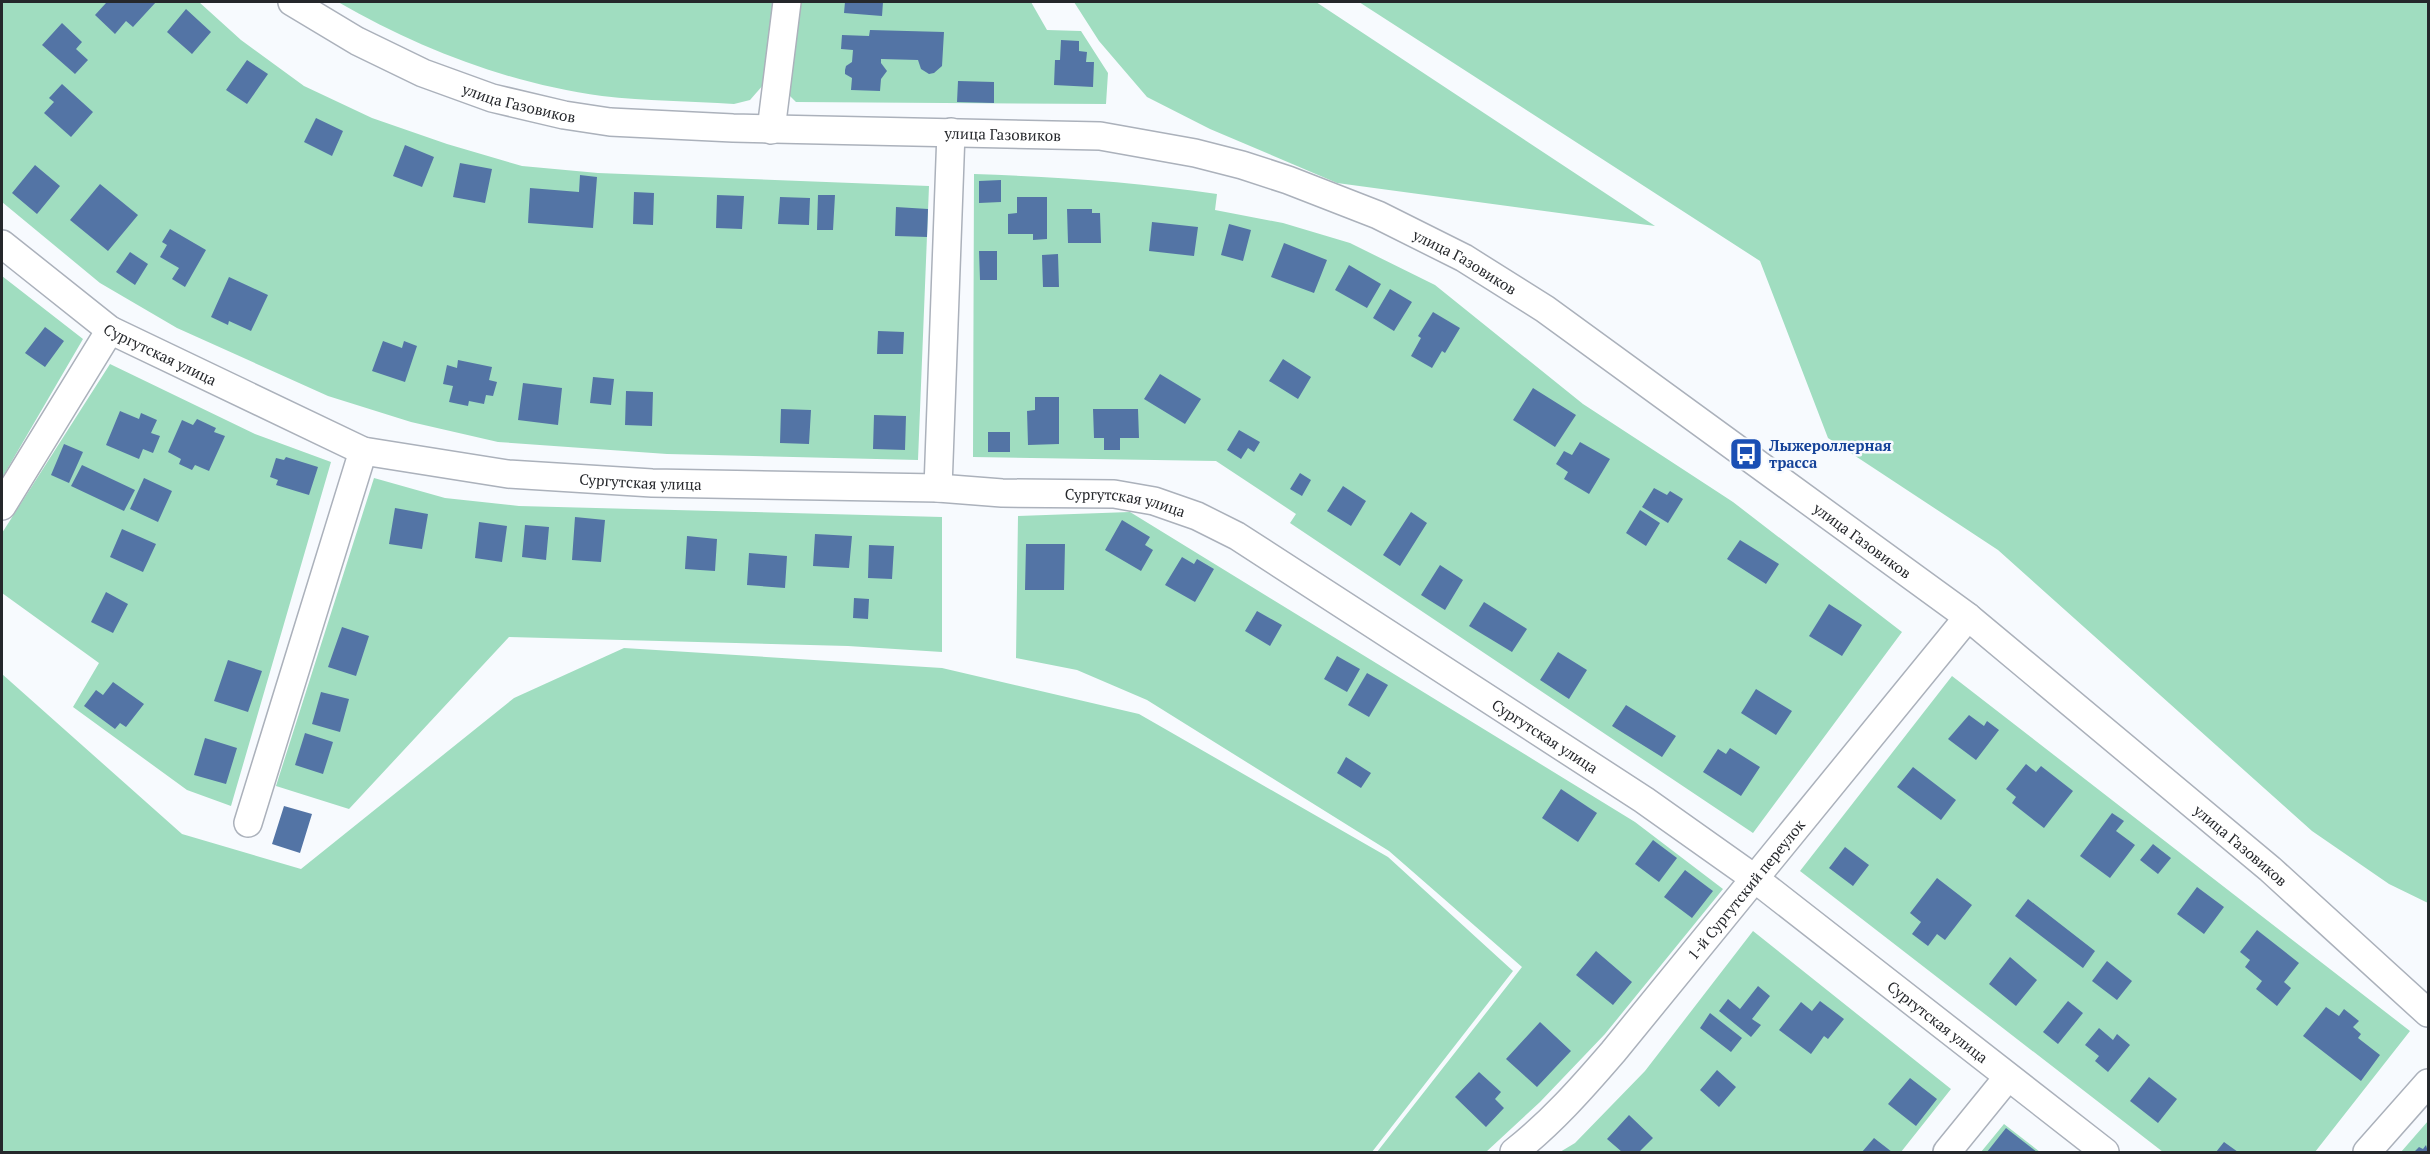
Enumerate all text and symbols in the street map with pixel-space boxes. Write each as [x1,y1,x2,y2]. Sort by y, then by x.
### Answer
street label: улица Газовиков [459,78,577,127]
street label: улица Газовиков [943,123,1061,145]
street label: улица Газовиков [1409,224,1521,299]
street label: Сургутская улица [100,319,220,390]
place label: Лыжероллерная трасса [1768,435,1892,472]
bus stop icon: Лыжероллерная трасса [1728,436,1764,472]
street label: Сургутская улица [579,468,702,494]
street label: Сургутская улица [1065,484,1189,521]
street label: улица Газовиков [1809,497,1916,583]
street label: Сургутская улица [1488,694,1602,778]
street label: улица Газовиков [2189,799,2292,890]
street label: 1-й Сургутский переулок [1683,814,1810,964]
street label: Сургутская улица [1883,976,1993,1067]

